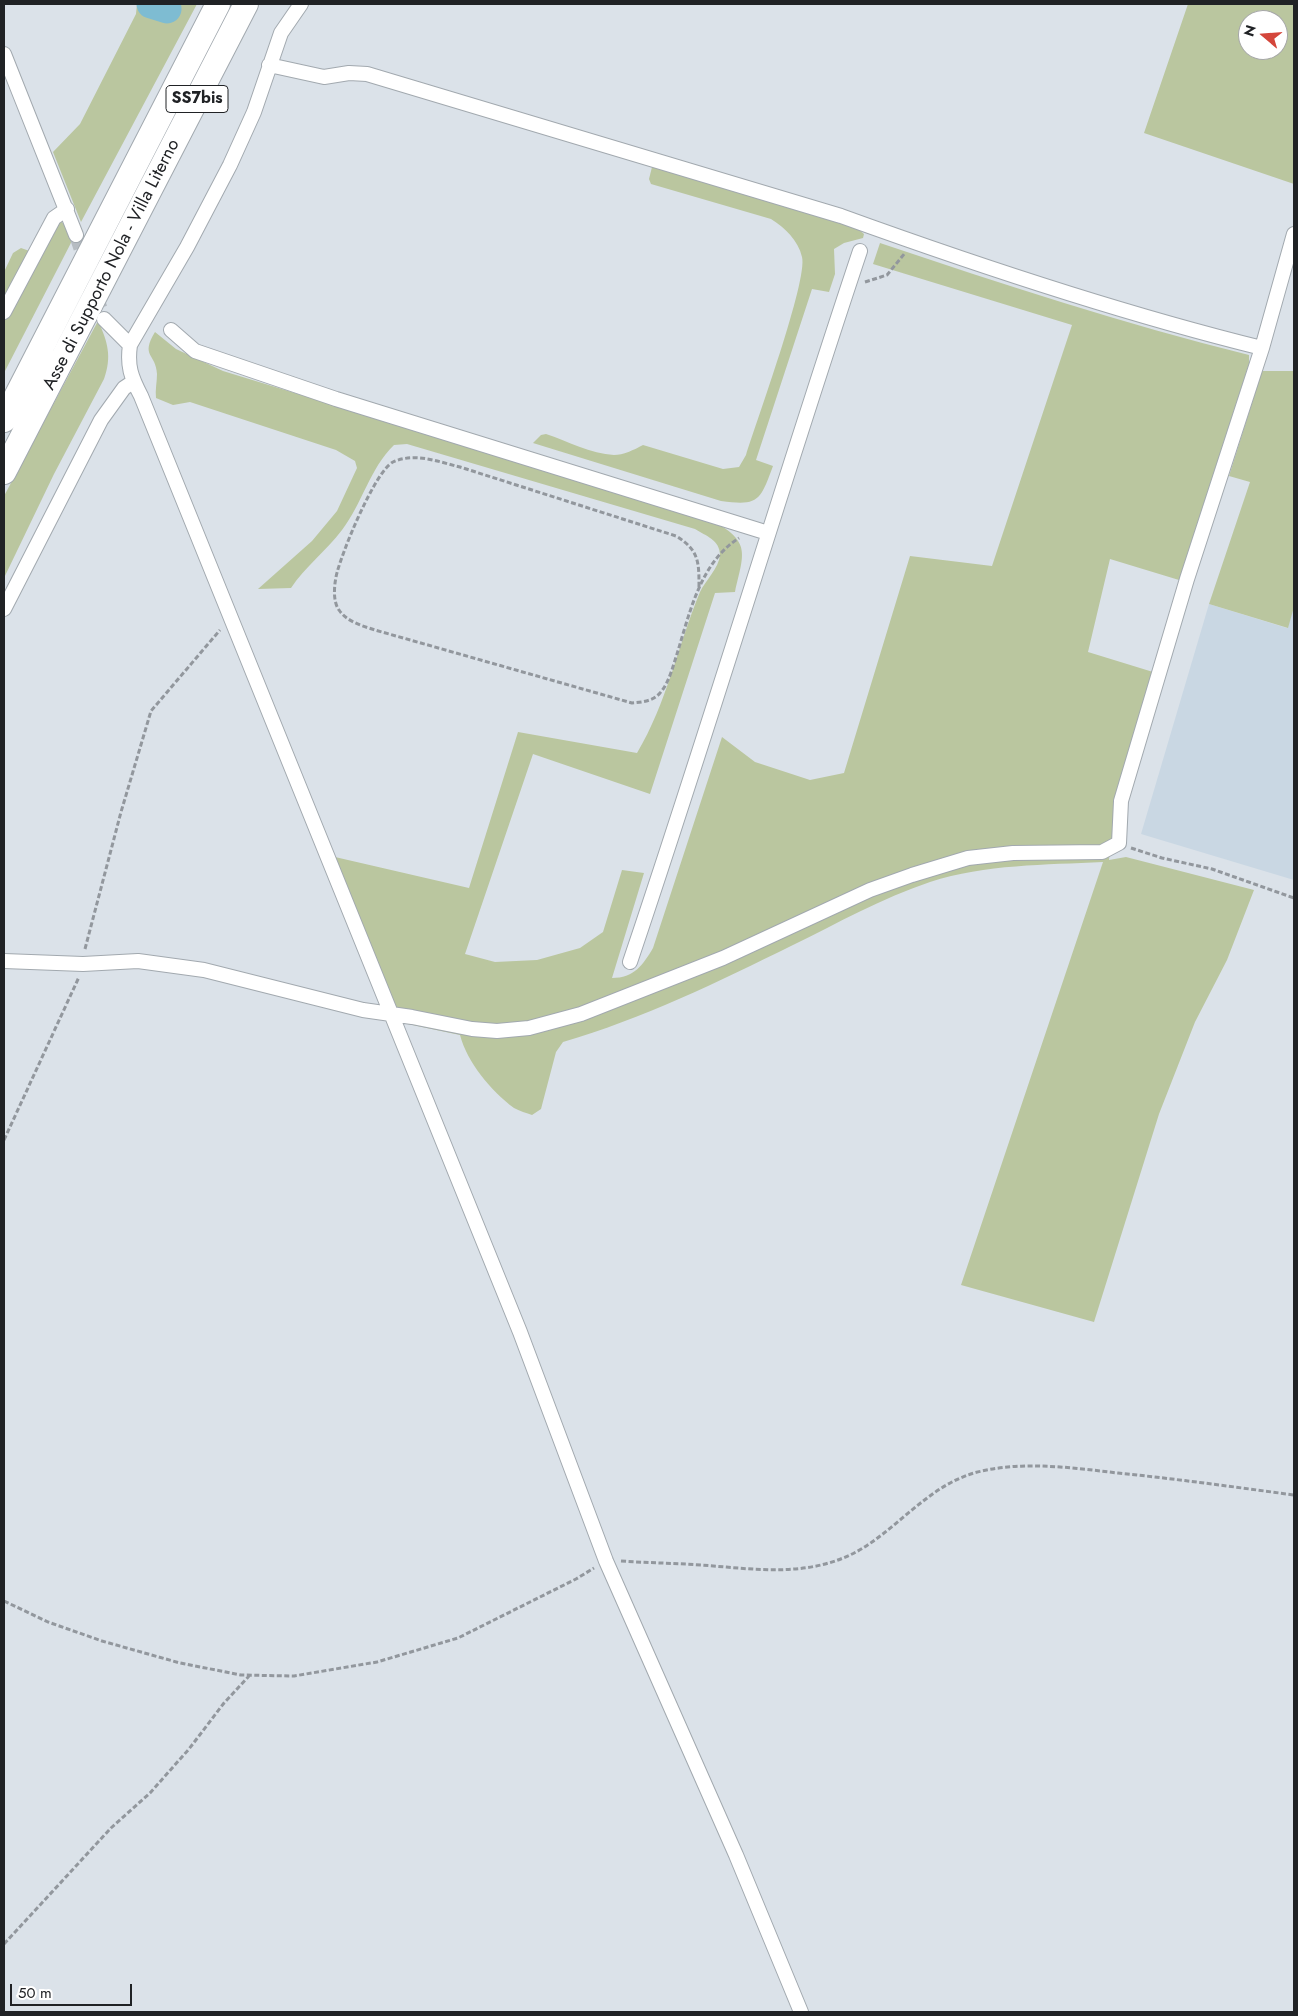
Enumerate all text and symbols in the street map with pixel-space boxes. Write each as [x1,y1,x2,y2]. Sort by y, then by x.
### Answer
north arrow [1238,10,1288,60]
text: N [1238,22,1261,39]
road number: SS7bis [166,86,228,112]
street label: Asse di Supporto Nola - Villa Literno [39,136,185,394]
scale bar [12,1974,135,2006]
text: 50 m [18,1982,52,2004]

